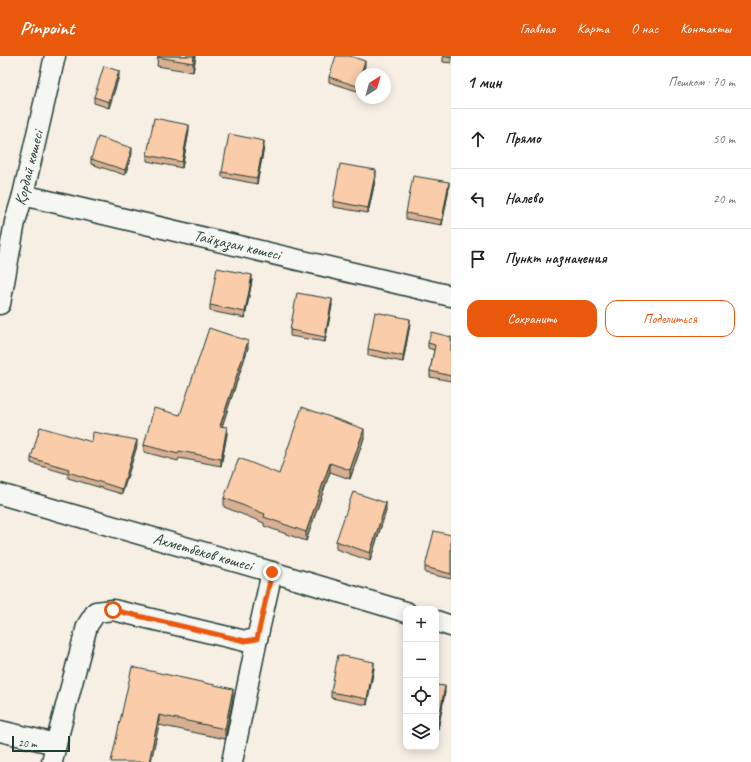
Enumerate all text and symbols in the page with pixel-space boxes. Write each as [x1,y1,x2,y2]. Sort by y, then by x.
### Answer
text: Pinpoint [20,16,74,40]
text: Главная [520,20,555,37]
text: Карта [577,20,609,37]
text: О нас [631,20,658,37]
text: Контакты [680,20,731,37]
north arrow [355,68,391,104]
text: 1 мин [467,72,502,93]
text: Пешком · 70 m [668,74,735,90]
street label: Қордай көшесі [10,127,48,208]
icon: ahead [467,128,489,150]
text: Прямо [505,129,541,148]
text: 50 m [713,131,735,147]
icon: left [467,188,489,210]
text: Налево [505,189,543,208]
text: 20 m [713,191,735,207]
street label: Тайқазан көшесі [192,225,284,265]
icon: arrive [467,248,489,270]
text: Пункт назначения [505,249,607,268]
button: Сохранить [467,300,597,337]
button: Поделиться [605,300,735,337]
street label: Ахметбеков көшесі [151,528,257,576]
route end [263,563,281,581]
route start [104,601,122,619]
map controls [403,606,439,750]
button: + [403,606,439,642]
button: − [403,642,439,678]
button: locate [403,678,439,714]
button: layers [403,714,439,750]
scale bar [12,734,70,753]
text: 20 m [18,736,37,750]

